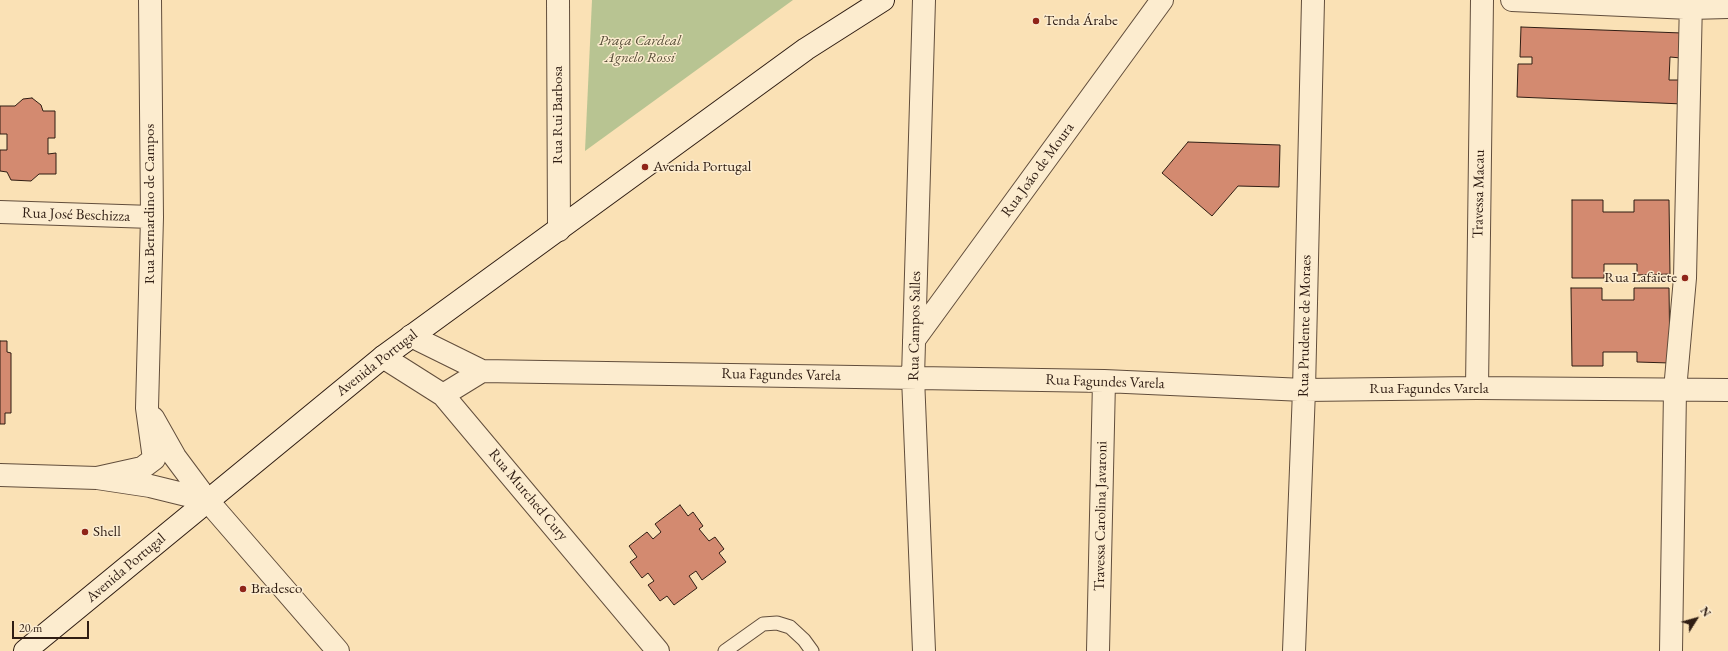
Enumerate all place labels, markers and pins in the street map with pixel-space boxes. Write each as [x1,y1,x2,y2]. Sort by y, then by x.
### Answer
place label: Tenda Árabe [1044,12,1118,30]
marker: Tenda Árabe [1031,16,1041,26]
place label: Avenida Portugal [653,158,751,176]
marker: Avenida Portugal [640,162,650,172]
place label: Rua Lafaiete [1604,269,1677,287]
marker: Rua Lafaiete [1680,273,1690,283]
place label: Shell [93,523,121,541]
marker: Shell [80,527,90,537]
place label: Bradesco [251,580,302,598]
marker: Bradesco [238,584,248,594]

